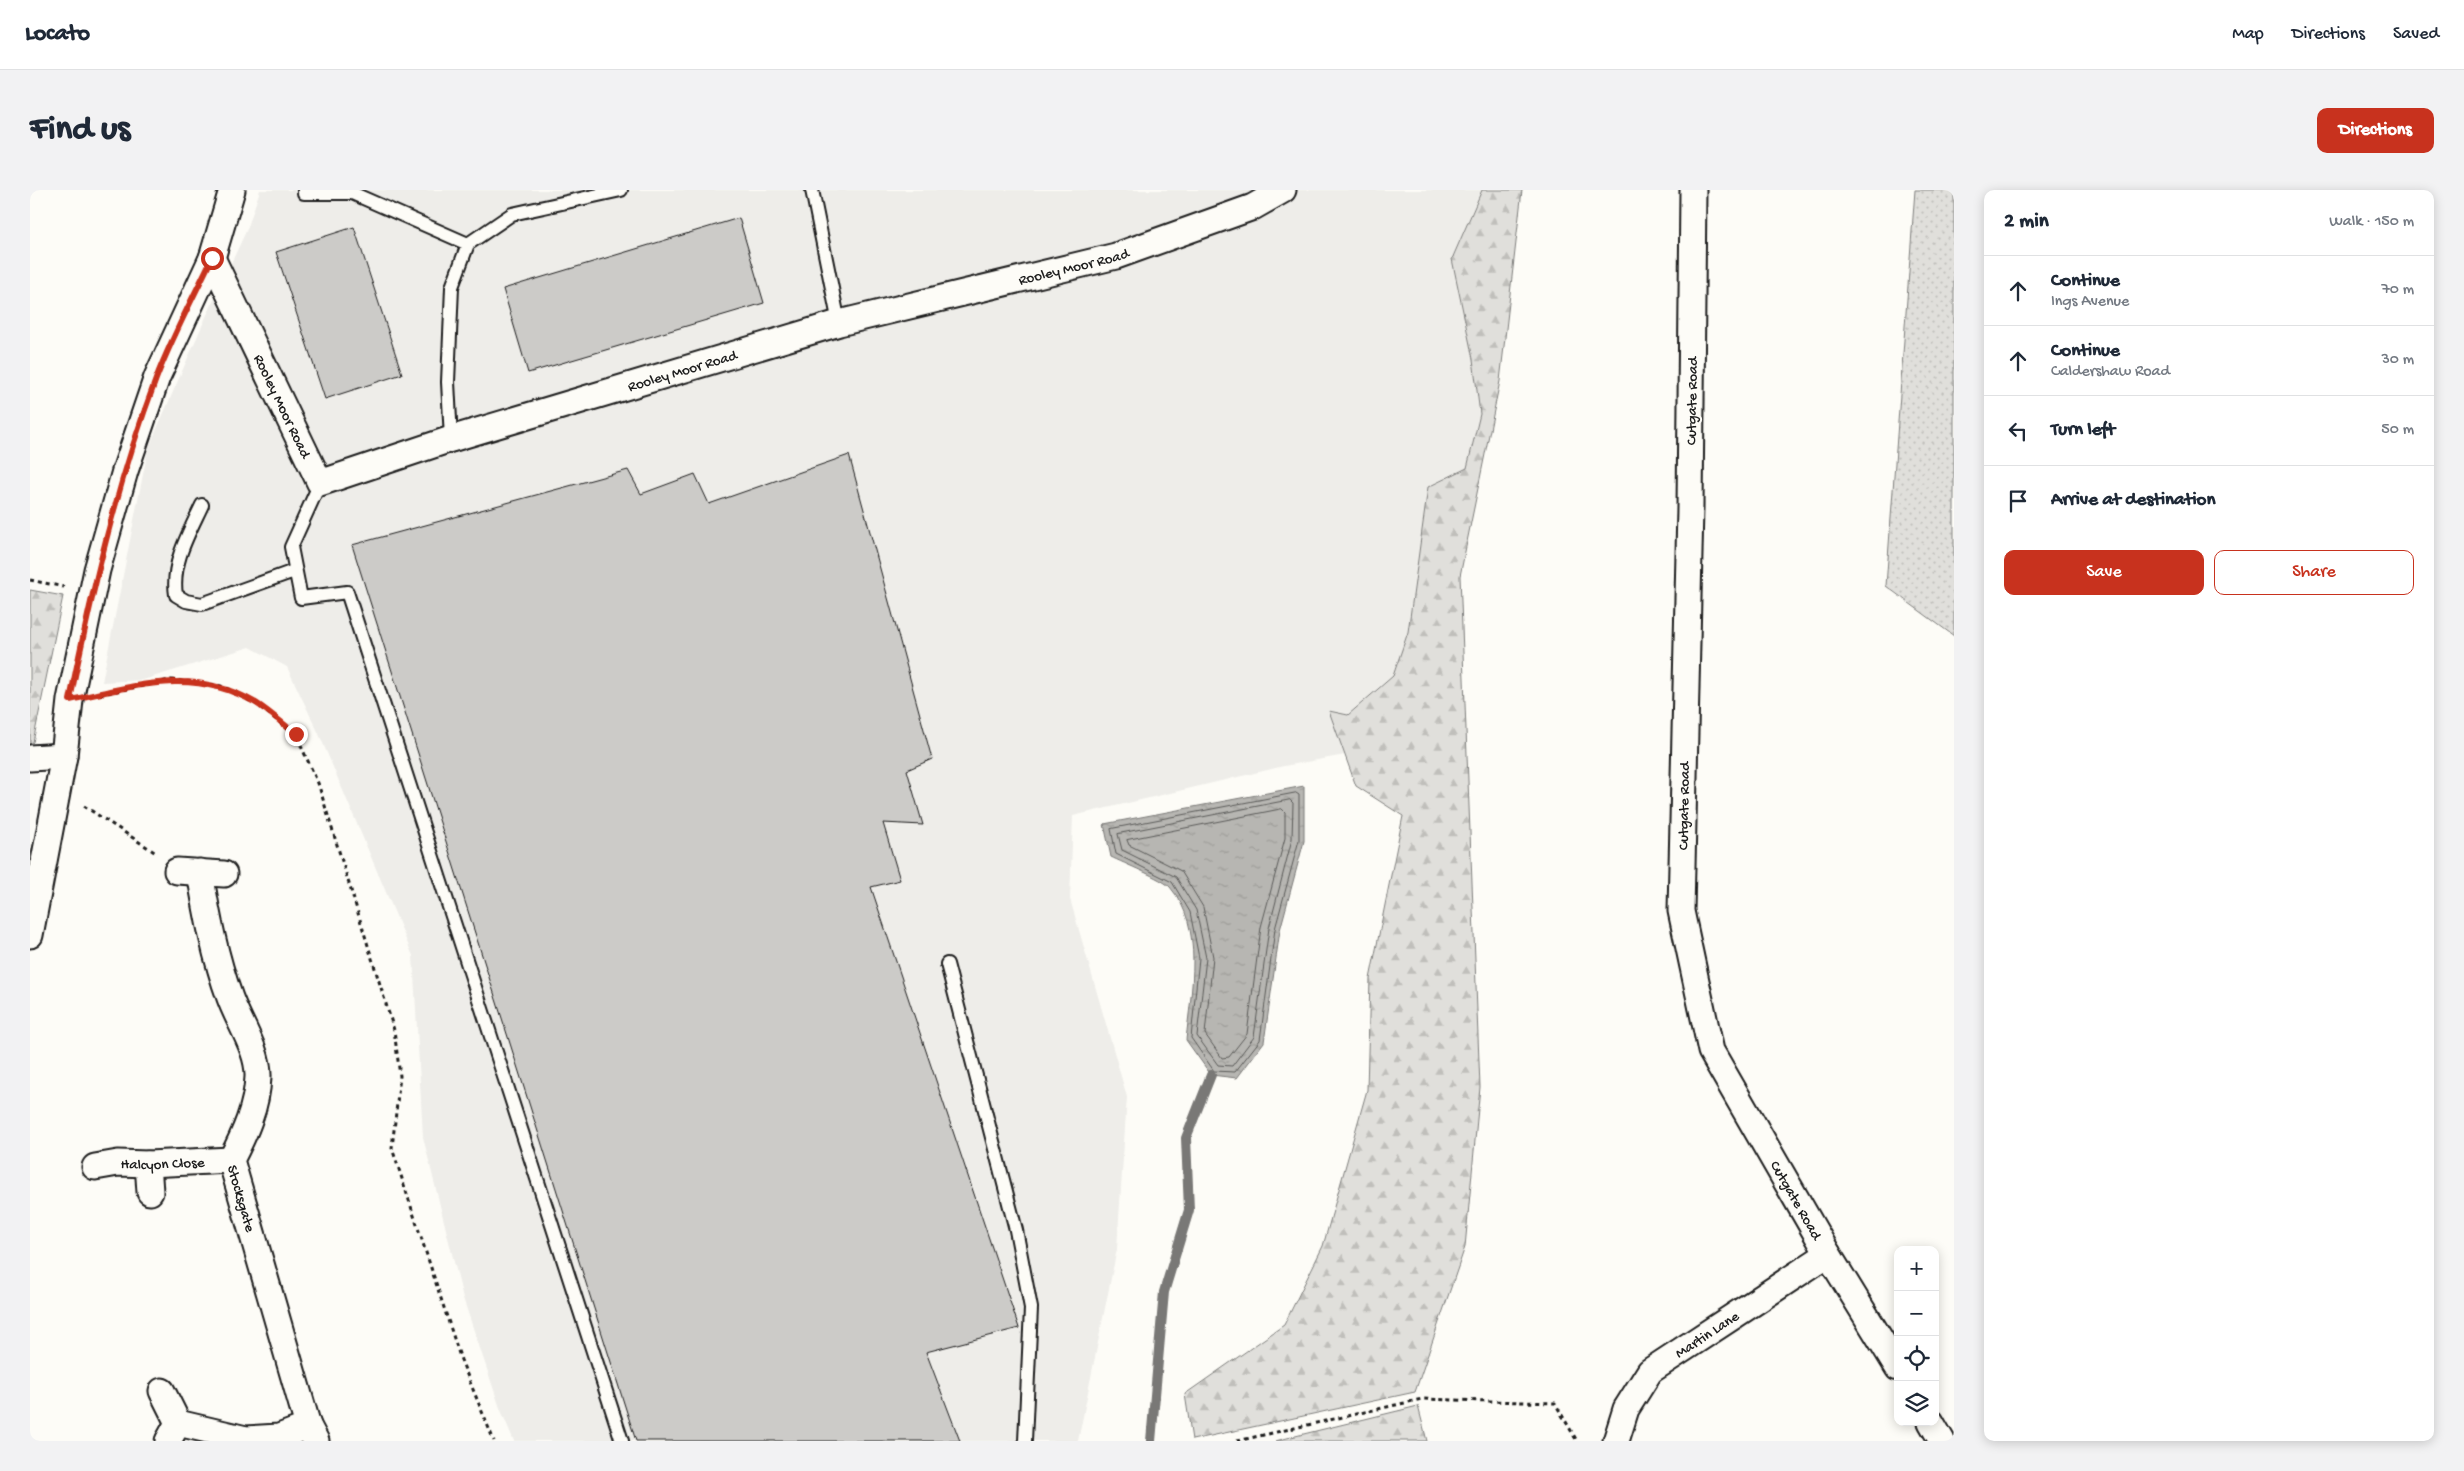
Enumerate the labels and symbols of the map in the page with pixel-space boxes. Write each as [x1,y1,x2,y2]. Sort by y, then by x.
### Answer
street label: Rooley Moor Road [1017,245,1133,290]
route start [201,247,224,270]
street label: Rooley Moor Road [626,347,741,397]
street label: Rooley Moor Road [249,352,314,463]
street label: Cutgate Road [1683,356,1703,445]
route end [285,723,308,746]
street label: Cutgate Road [1675,761,1695,850]
street label: Halcyon Close [120,1154,205,1175]
street label: Cutgate Road [1765,1158,1825,1245]
street label: Stocksgate [222,1163,258,1235]
street label: Martin Lane [1672,1308,1743,1363]

